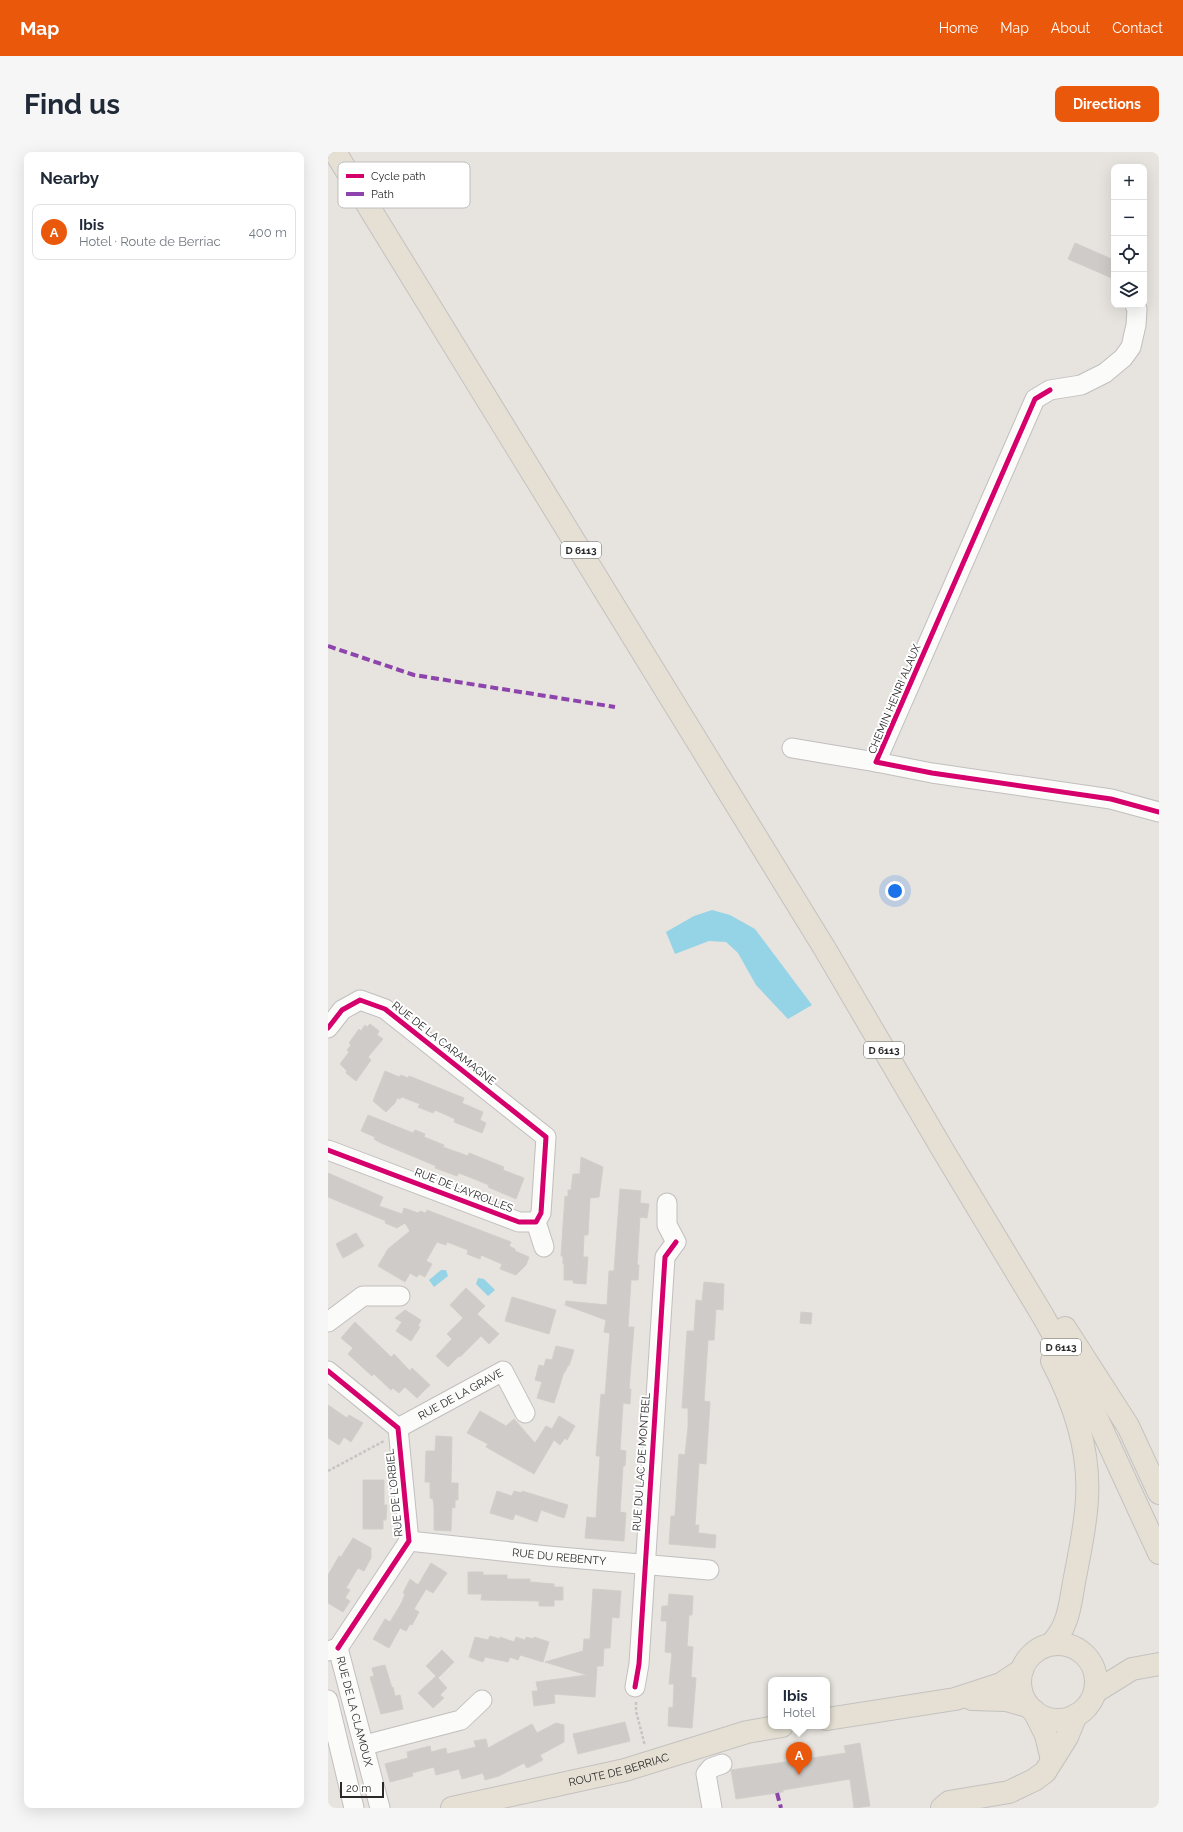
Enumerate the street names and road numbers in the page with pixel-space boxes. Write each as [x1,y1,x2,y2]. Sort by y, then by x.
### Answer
road number: D 6113 [561,542,601,558]
street label: CHEMIN HENRI ALAUX [865,642,924,756]
street label: RUE DE LA CARAMAGNE [389,999,498,1088]
road number: D 6113 [864,1042,904,1058]
street label: RUE DE L'AYROLLES [413,1166,515,1215]
road number: D 6113 [1041,1339,1081,1355]
street label: RUE DE LA GRAVE [416,1366,506,1423]
street label: RUE DU LAC DE MONTBEL [630,1392,653,1532]
street label: RUE DE L'ORBIEL [383,1448,406,1538]
street label: RUE DU REBENTY [511,1546,607,1568]
street label: RUE DE LA CLAMOUX [333,1655,375,1768]
street label: ROUTE DE BERRIAC [567,1751,671,1789]

